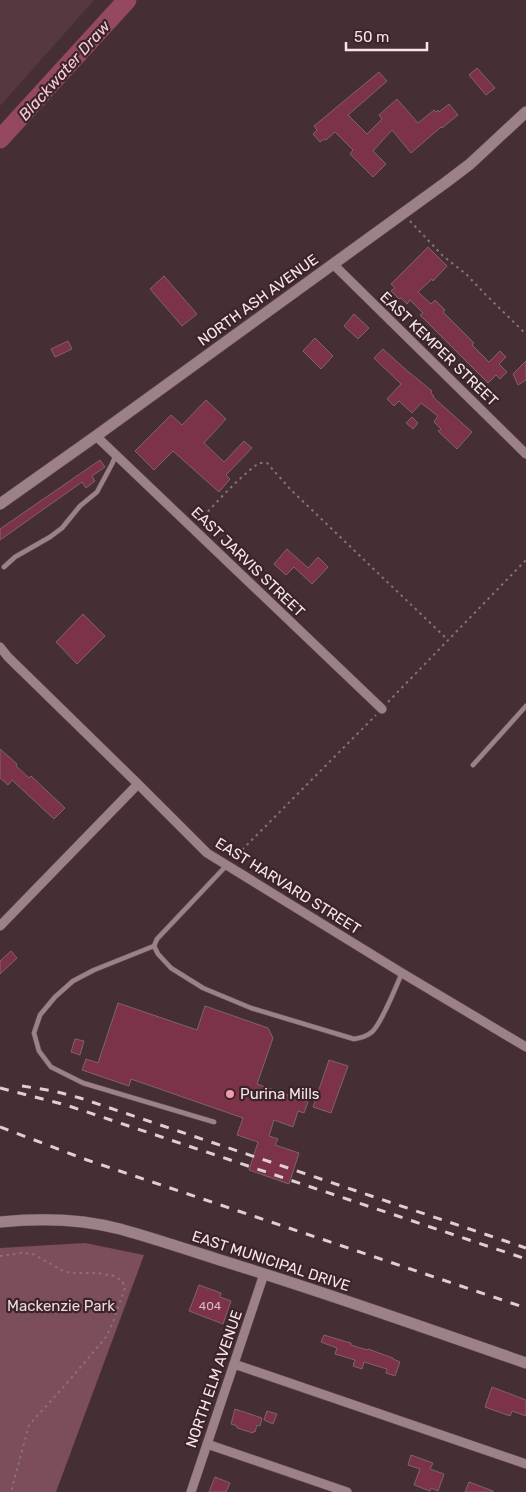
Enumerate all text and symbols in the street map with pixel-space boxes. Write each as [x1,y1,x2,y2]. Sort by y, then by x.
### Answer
water label: Blackwater Draw [15,16,114,124]
scale bar [346,20,427,52]
text: 50 m [354,28,389,46]
street label: NORTH ASH AVENUE [194,250,322,350]
street label: EAST KEMPER STREET [376,288,502,410]
street label: EAST JARVIS STREET [188,503,309,621]
street label: EAST HARVARD STREET [212,834,364,938]
place label: Purina Mills [240,1085,320,1103]
marker: Purina Mills [224,1088,236,1100]
street label: EAST MUNICIPAL DRIVE [190,1227,352,1295]
park label: Mackenzie Park [7,1297,115,1315]
house number: 404 [199,1299,222,1313]
street label: NORTH ELM AVENUE [182,1308,246,1450]

